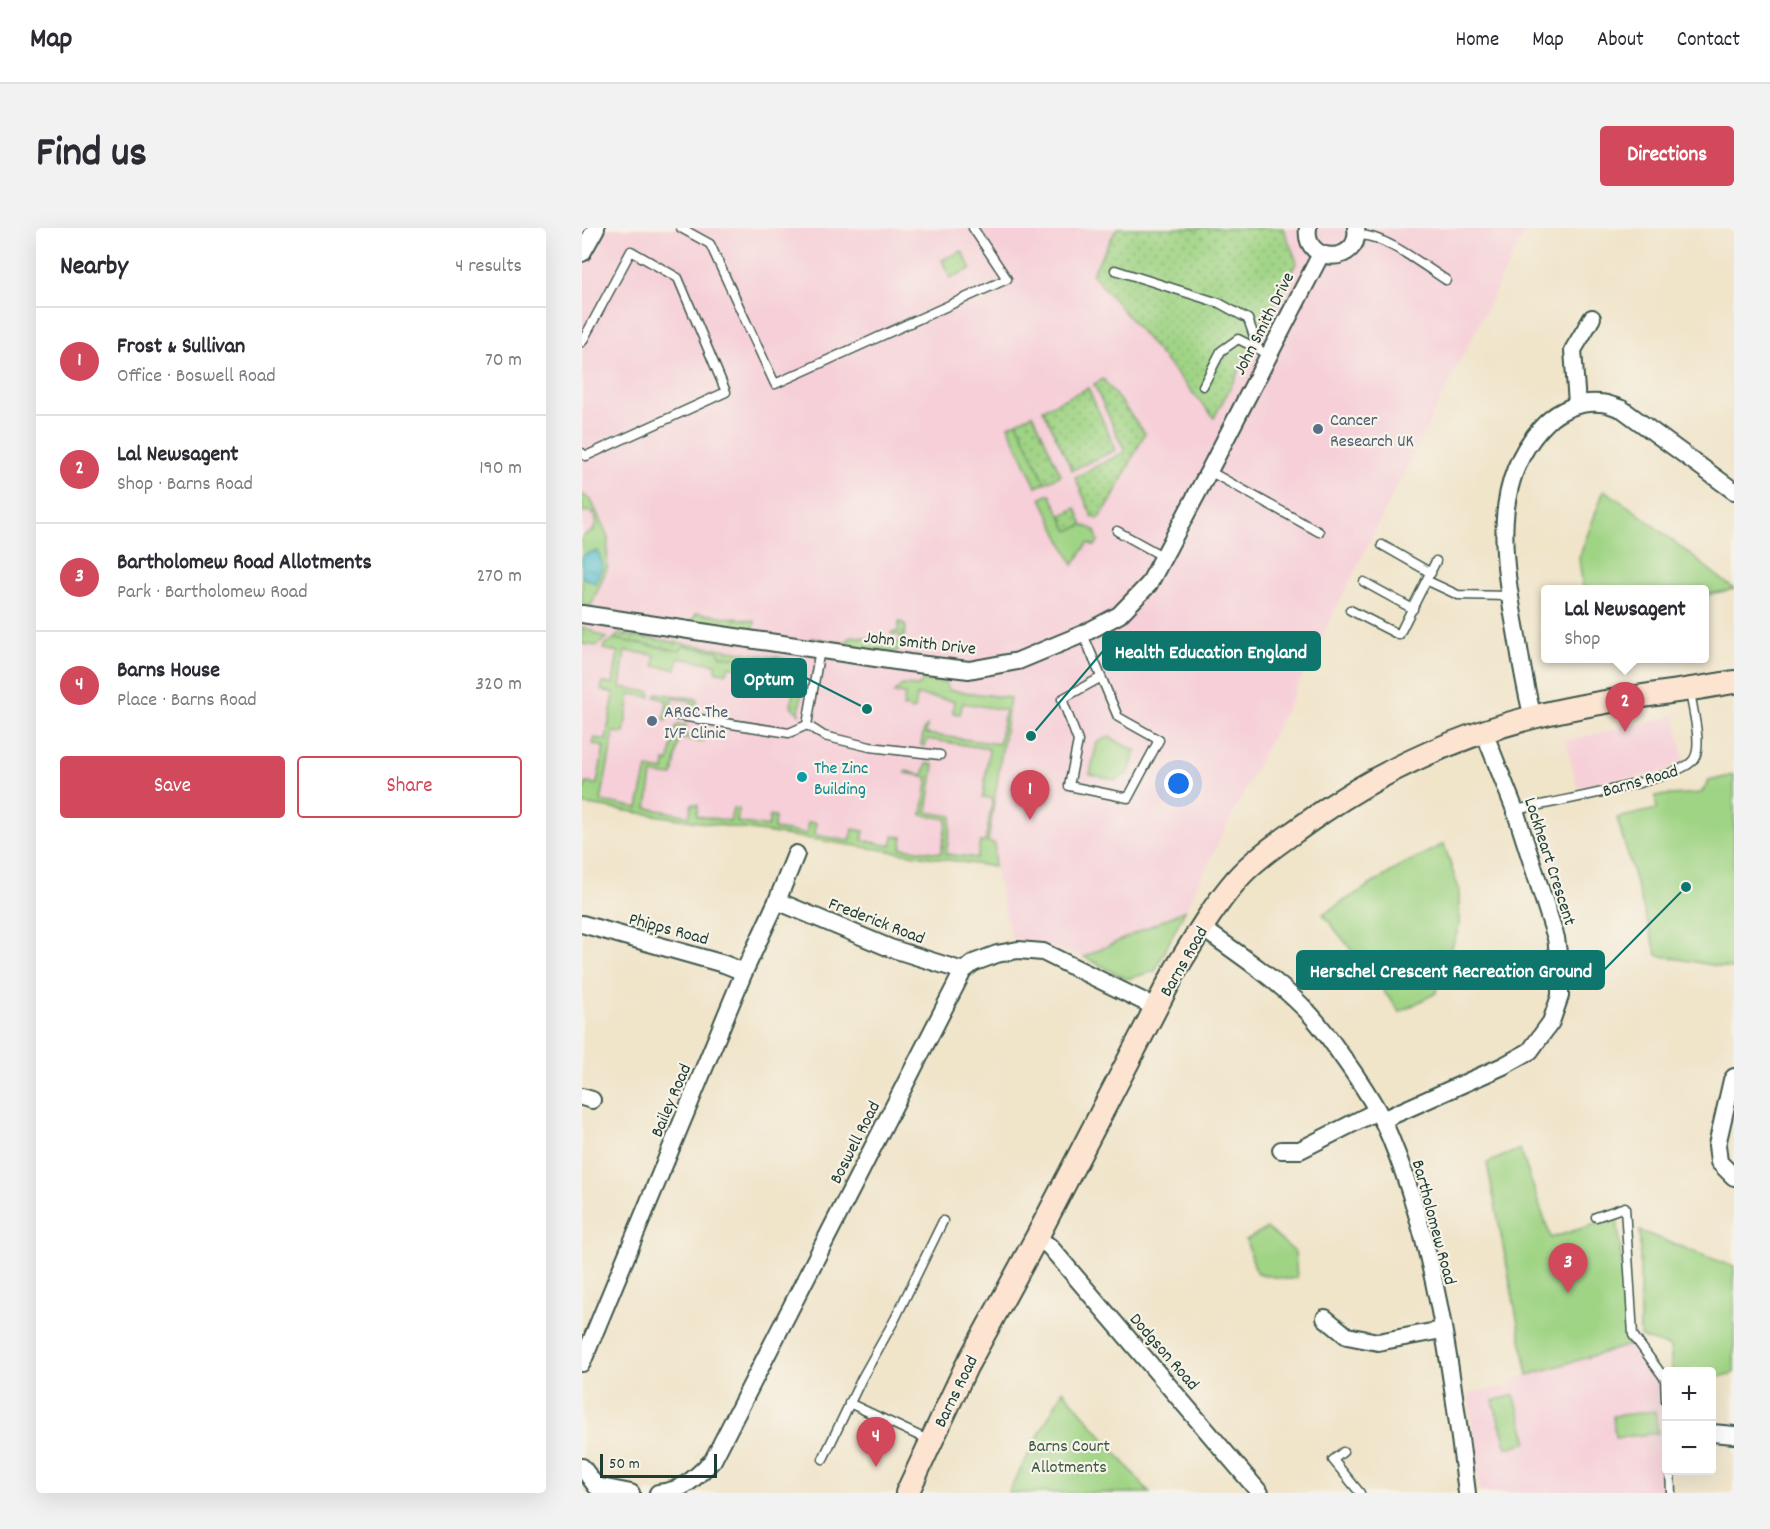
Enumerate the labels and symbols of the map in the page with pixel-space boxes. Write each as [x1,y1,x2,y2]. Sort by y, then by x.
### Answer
street label: John Smith Drive [1229,268,1302,380]
place label: Cancer Research UK [1330,409,1414,455]
marker: Cancer Research UK [1311,422,1325,436]
street label: John Smith Drive [862,626,977,663]
callout: Health Education England [1103,632,1320,670]
text: Health Education England [1115,640,1307,668]
callout: Optum [732,659,806,697]
text: Optum [744,667,794,695]
pin: 2 [1606,682,1644,732]
place label: ARGC The IVF Clinic [664,701,728,747]
marker: ARGC The IVF Clinic [645,714,659,728]
place label: The Zinc Building [814,757,868,803]
street label: Barns Road [1600,760,1681,805]
your location [1164,769,1193,798]
marker: The Zinc Building [795,770,809,784]
pin: 1 [1010,770,1050,820]
street label: Lockheart Crescent [1516,795,1581,929]
street label: Frederick Road [824,893,928,952]
street label: Phipps Road [626,908,711,953]
street label: Barns Road [1155,923,1215,1002]
callout: Herschel Crescent Recreation Ground [1297,951,1604,989]
text: Herschel Crescent Recreation Ground [1310,959,1592,987]
street label: Bailey Road [646,1060,699,1142]
street label: Boswell Road [825,1097,888,1189]
street label: Bartholomew Road [1404,1157,1461,1288]
pin: 3 [1548,1244,1588,1293]
street label: Dodgson Road [1122,1308,1204,1397]
street label: Barns Road [929,1352,985,1432]
pin: 4 [856,1418,896,1467]
park label: Barns Court Allotments [1028,1435,1110,1481]
scale bar [600,1451,717,1478]

